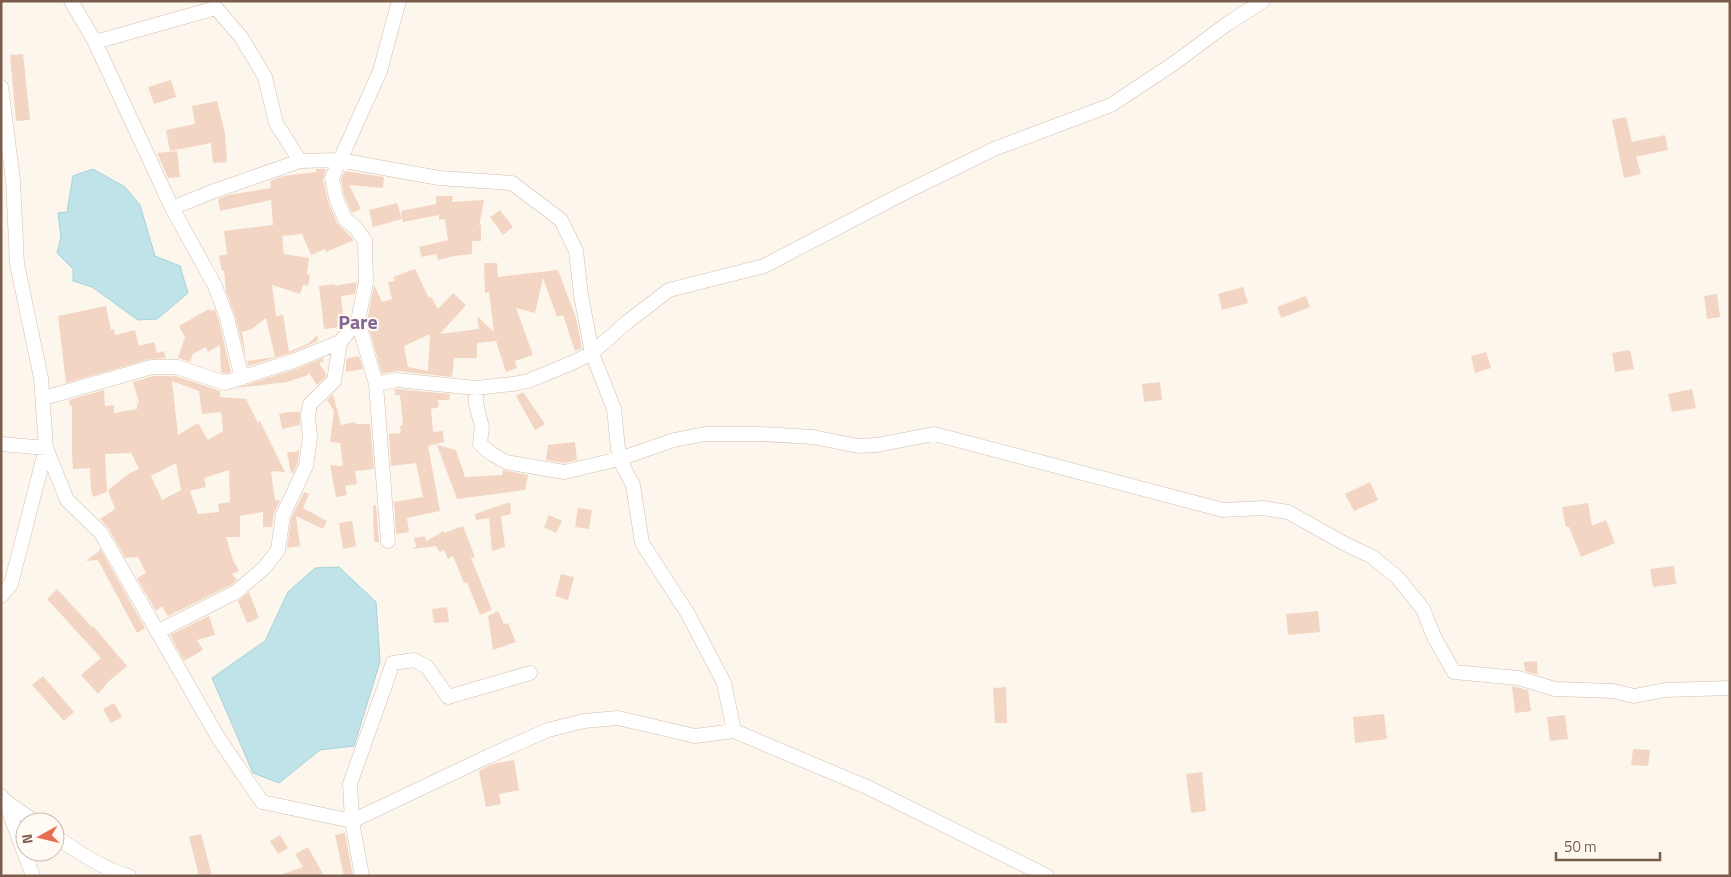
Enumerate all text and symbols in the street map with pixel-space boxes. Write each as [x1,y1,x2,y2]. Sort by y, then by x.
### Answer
district label: Pare [338,306,378,337]
north arrow [15,812,65,862]
scale bar [1556,830,1660,862]
text: N [16,833,38,845]
text: 50 m [1564,835,1597,858]

